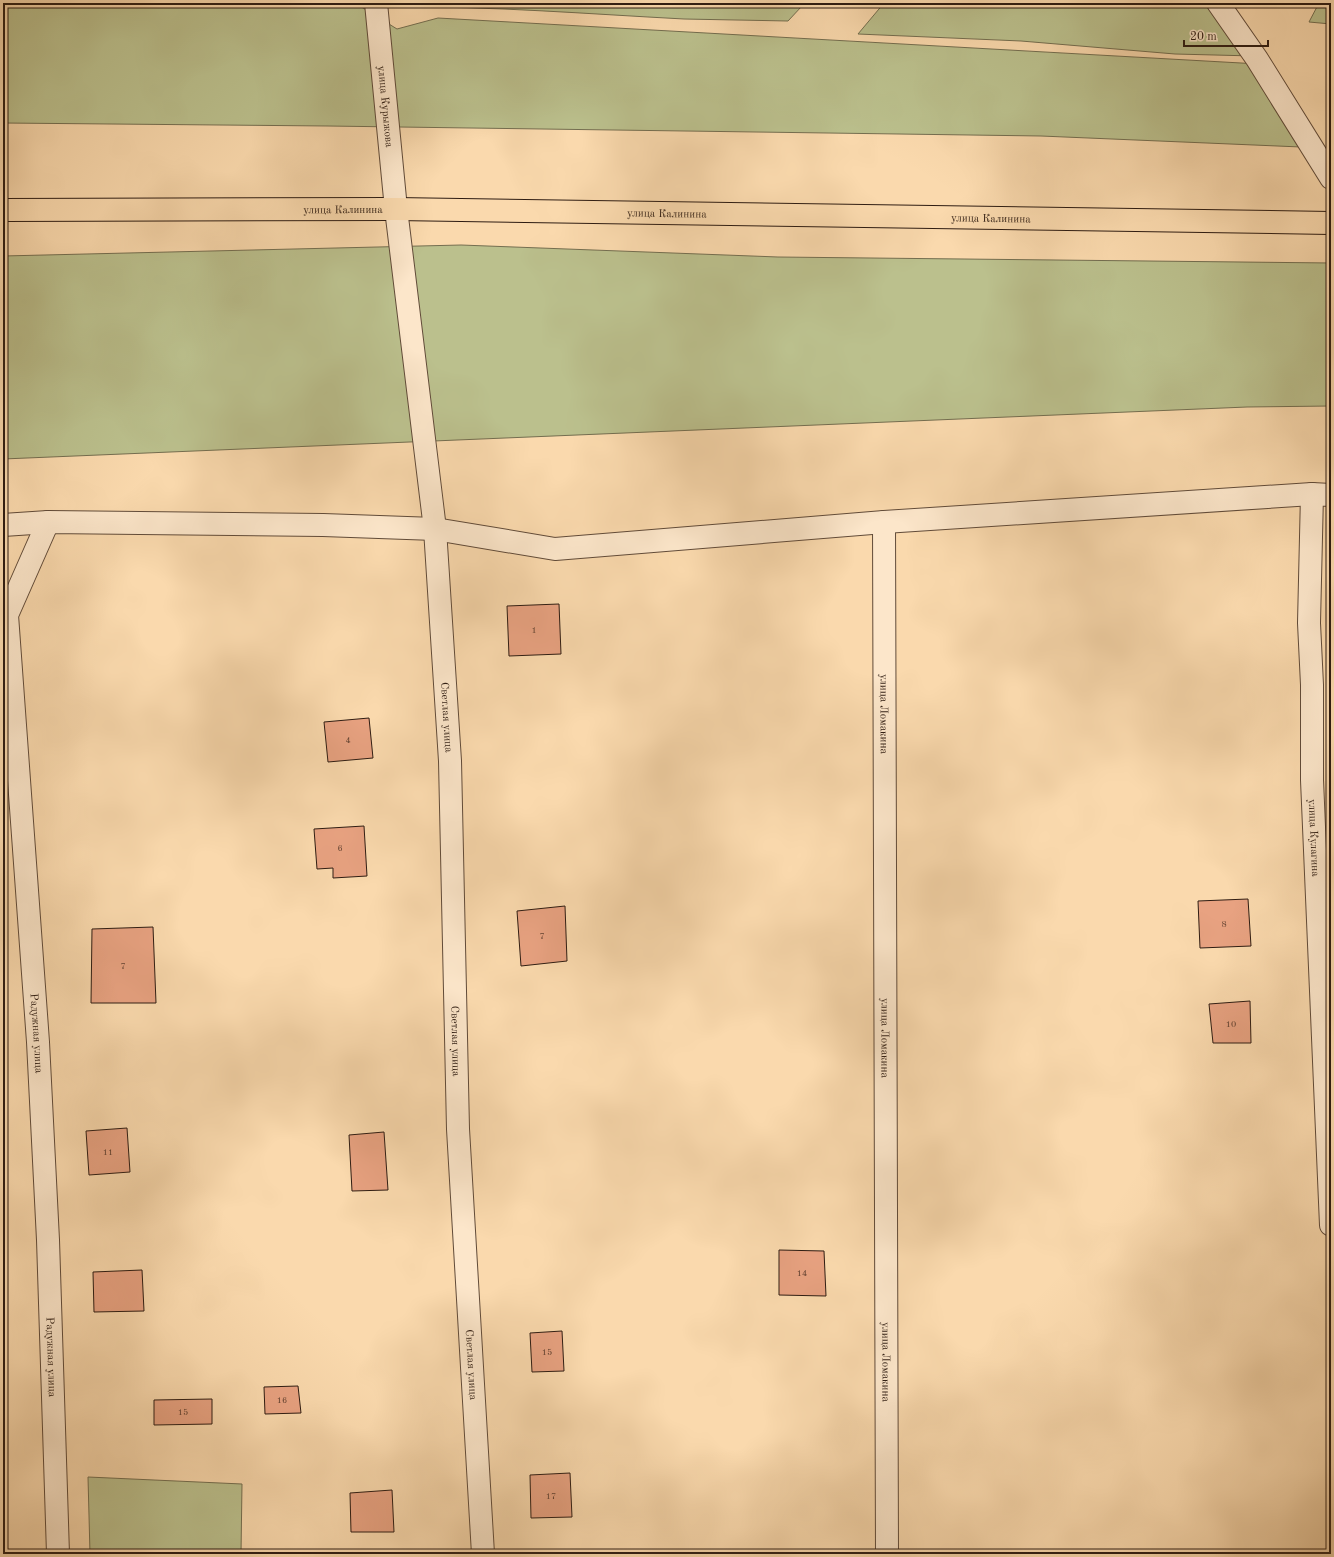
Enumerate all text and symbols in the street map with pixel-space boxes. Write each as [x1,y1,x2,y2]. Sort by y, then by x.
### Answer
scale bar [1184,22,1268,48]
text: 20 m [1190,31,1217,43]
street label: улица Курыжова [375,65,394,149]
street label: улица Калинина [303,205,383,216]
street label: улица Калинина [627,208,707,221]
street label: улица Калинина [951,213,1031,226]
house number: 1 [531,626,537,635]
street label: улица Ломакина [877,674,889,755]
street label: Светлая улица [438,682,453,754]
house number: 4 [345,736,351,745]
street label: улица Кулагина [1306,799,1320,877]
house number: 6 [337,844,343,853]
house number: 8 [1221,920,1227,929]
house number: 7 [539,932,545,941]
house number: 7 [120,962,126,971]
street label: Радужная улица [27,993,44,1074]
street label: улица Ломакина [878,998,890,1079]
street label: Светлая улица [448,1006,461,1077]
house number: 10 [1226,1020,1236,1029]
house number: 11 [103,1148,113,1157]
house number: 14 [797,1269,807,1278]
street label: Радужная улица [43,1317,57,1398]
street label: улица Ломакина [879,1322,891,1403]
street label: Светлая улица [463,1329,478,1401]
house number: 15 [542,1348,552,1357]
house number: 16 [277,1396,287,1405]
house number: 15 [178,1408,188,1417]
house number: 17 [546,1492,556,1501]

